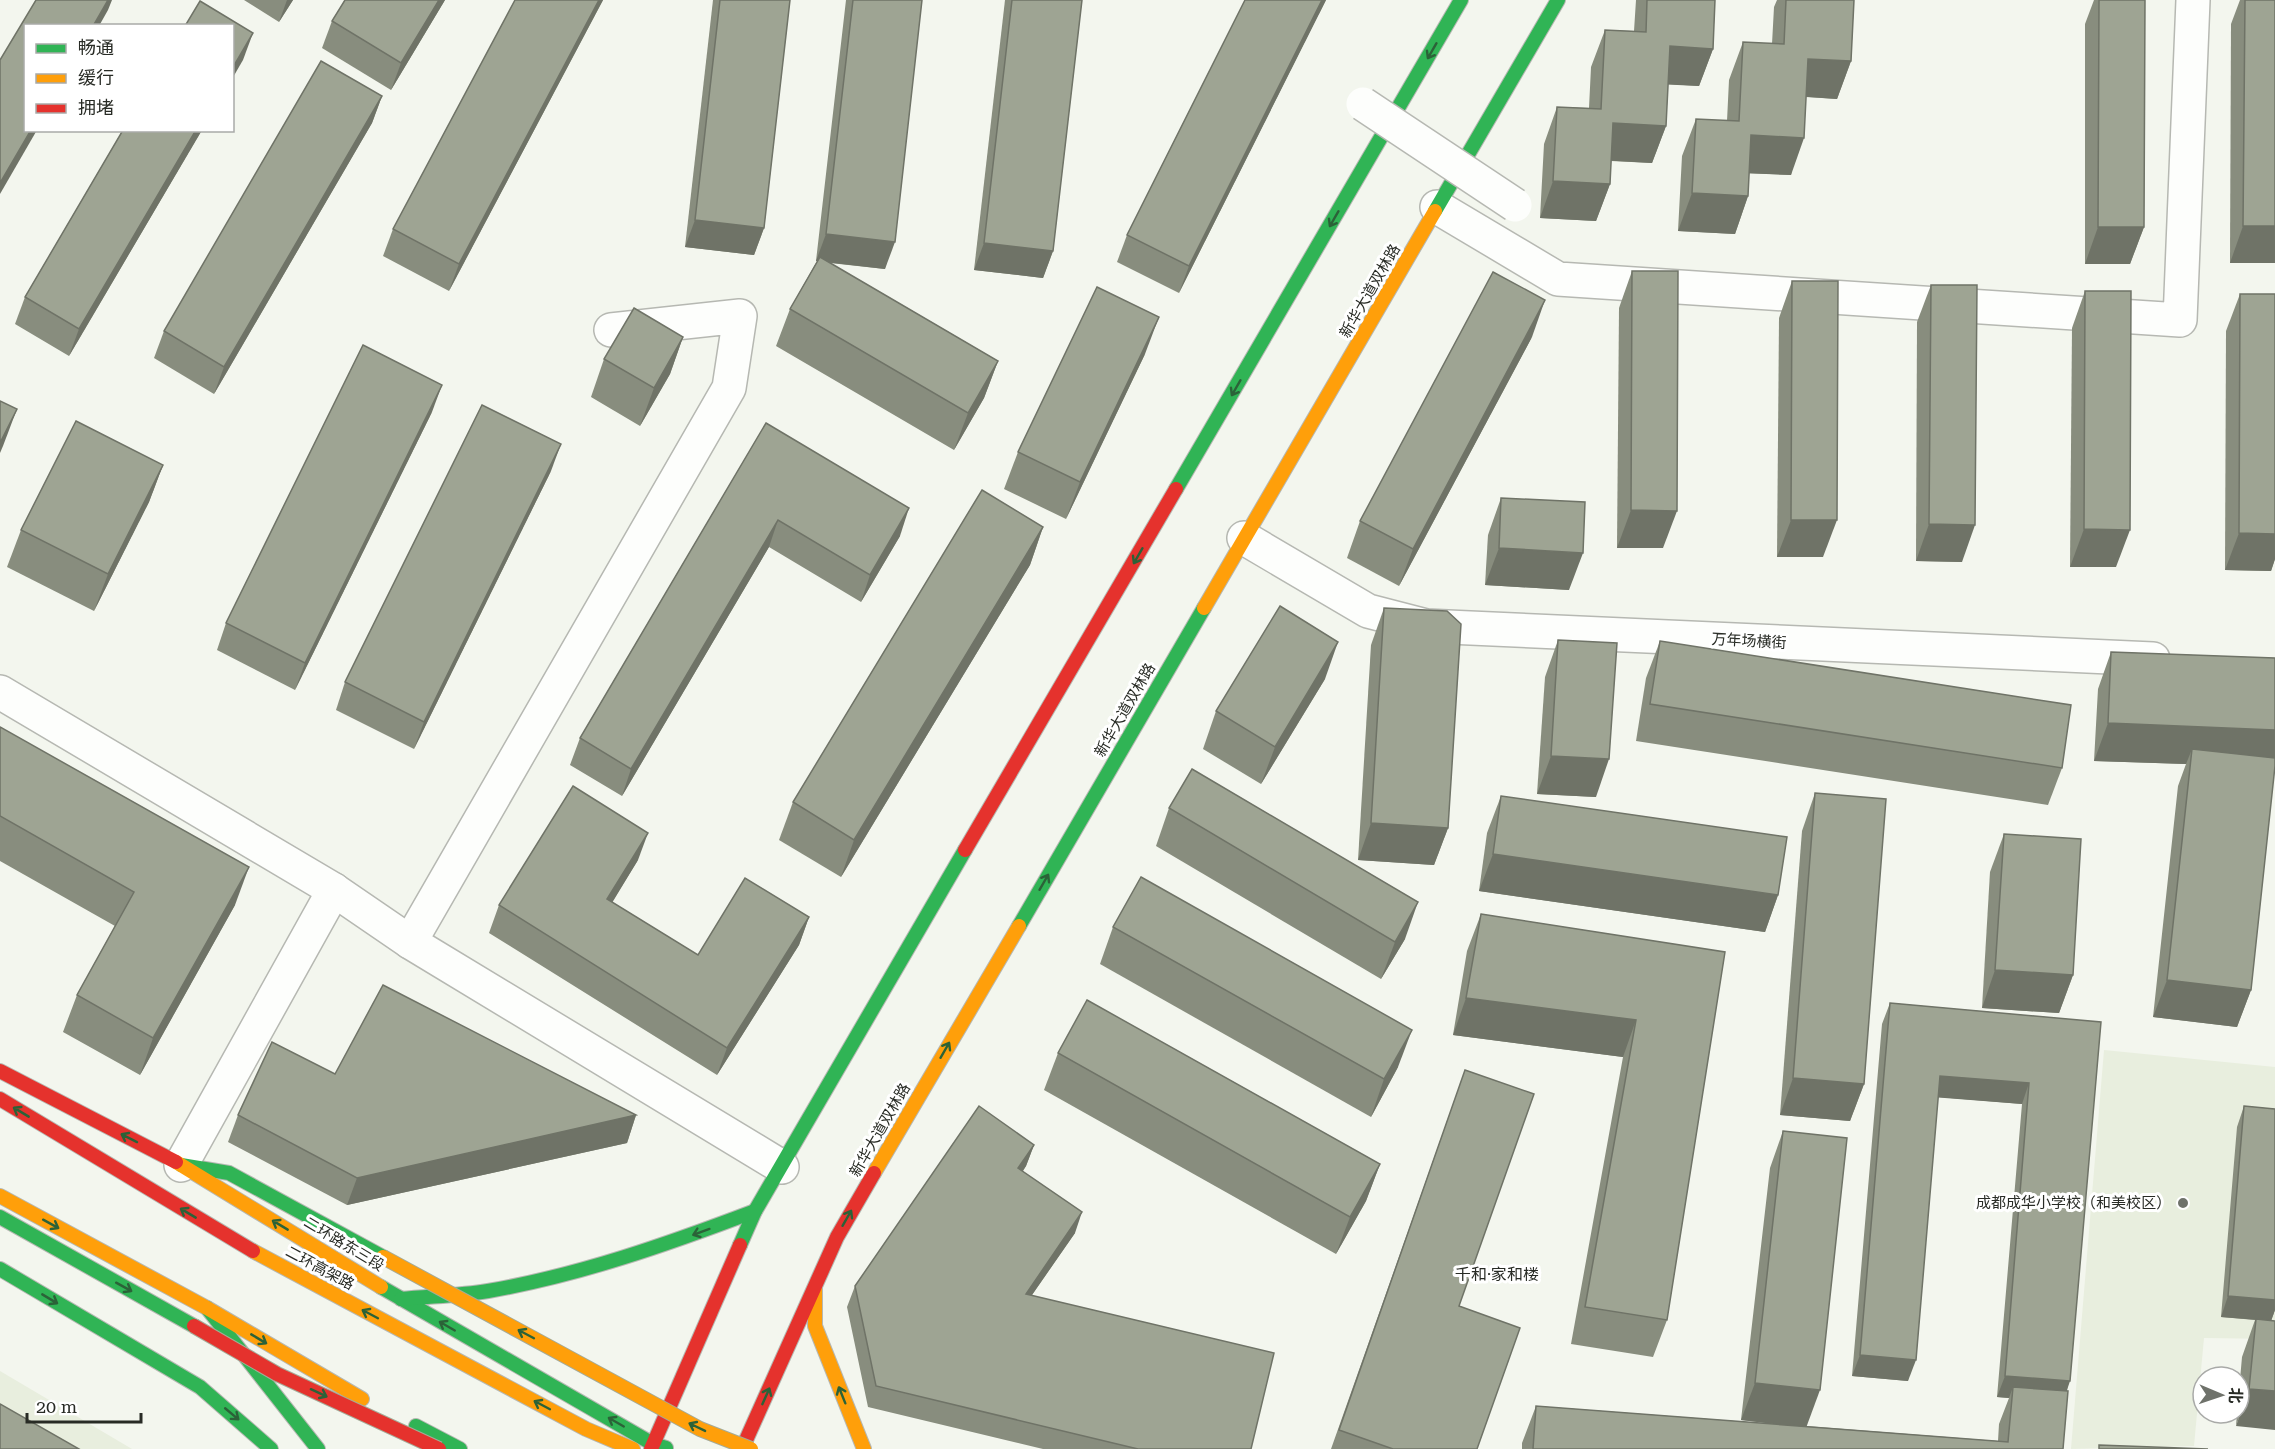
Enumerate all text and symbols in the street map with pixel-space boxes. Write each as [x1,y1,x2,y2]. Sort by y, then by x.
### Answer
legend [24,24,234,132]
text: 畅通 [78,37,114,58]
one-way arrow [1426,41,1437,59]
text: 缓行 [78,67,114,88]
text: 拥堵 [78,97,114,118]
one-way arrow [1328,210,1340,227]
street label: 新华大道双林路 [1336,241,1404,341]
one-way arrow [1230,379,1242,396]
one-way arrow [1131,547,1143,564]
street label: 万年场横街 [1711,630,1787,652]
street label: 新华大道双林路 [1091,660,1159,760]
one-way arrow [1038,873,1050,890]
one-way arrow [940,1042,952,1059]
street label: 新华大道双林路 [846,1080,914,1180]
one-way arrow [13,1106,30,1118]
one-way arrow [121,1132,138,1144]
place label: 成都成华小学校（和美校区） [1976,1194,2171,1212]
marker: 成都成华小学校（和美校区） [2176,1196,2190,1210]
one-way arrow [180,1206,197,1218]
one-way arrow [841,1210,853,1227]
street label: 二环路东三段 [301,1213,387,1275]
one-way arrow [272,1218,289,1230]
one-way arrow [42,1219,60,1230]
one-way arrow [692,1227,710,1238]
street label: 二环高架路 [283,1242,357,1294]
district label: 千和·家和楼 [1455,1265,1539,1284]
one-way arrow [115,1281,132,1293]
one-way arrow [41,1293,58,1305]
one-way arrow [362,1308,380,1319]
one-way arrow [439,1320,456,1332]
one-way arrow [517,1328,535,1339]
one-way arrow [250,1333,267,1345]
north arrow [2191,1365,2251,1425]
scale bar [27,1386,141,1424]
one-way arrow [836,1386,847,1404]
one-way arrow [761,1387,772,1405]
text: 北 [2226,1387,2245,1404]
one-way arrow [310,1388,328,1400]
text: 20 m [36,1396,77,1417]
one-way arrow [534,1399,552,1411]
one-way arrow [224,1408,240,1421]
one-way arrow [608,1416,625,1428]
one-way arrow [689,1420,707,1432]

